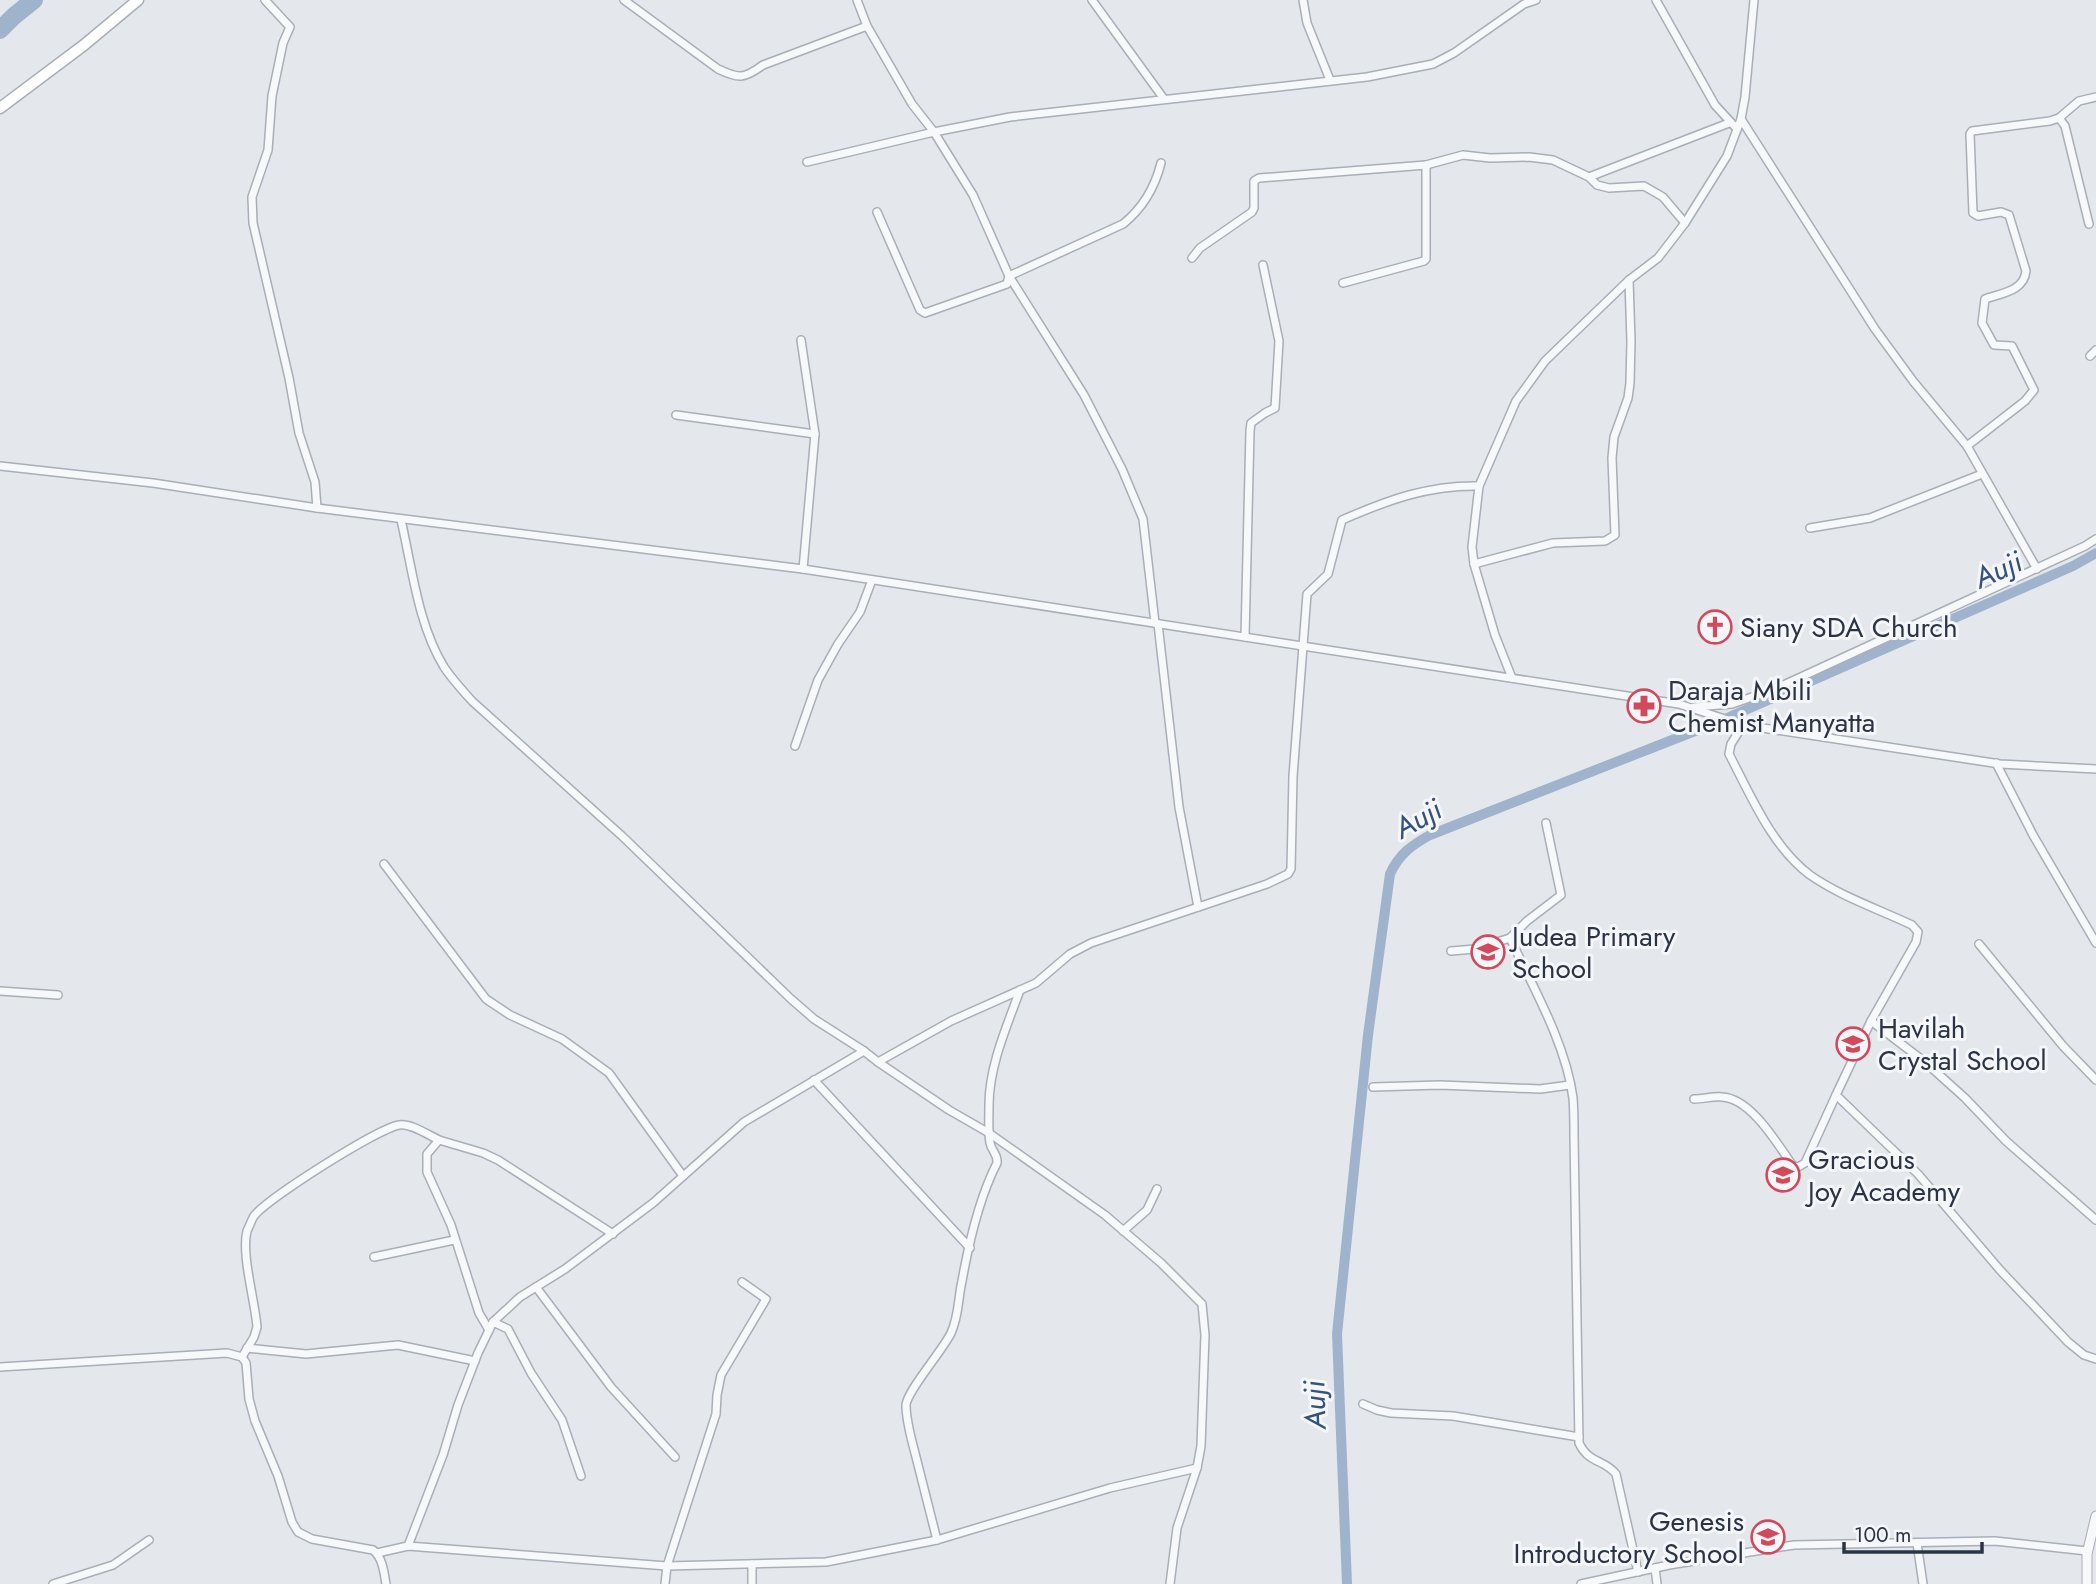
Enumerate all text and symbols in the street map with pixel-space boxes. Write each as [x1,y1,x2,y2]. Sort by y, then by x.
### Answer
water label: Auji [1966,540,2029,600]
place label: Siany SDA Church [1740,607,1958,648]
church icon: Siany SDA Church [1696,608,1734,646]
place label: Daraja Mbili Chemist Manyatta [1668,670,1875,743]
pharmacy icon: Daraja Mbili Chemist Manyatta [1625,687,1663,725]
water label: Auji [1385,788,1450,850]
place label: Judea Primary School [1508,916,1676,989]
school or university icon: Judea Primary School [1469,933,1507,971]
place label: Havilah Crystal School [1878,1008,2047,1081]
school or university icon: Havilah Crystal School [1834,1025,1872,1063]
place label: Gracious Joy Academy [1804,1139,1961,1212]
school or university icon: Gracious Joy Academy [1764,1156,1802,1194]
water label: Auji [1292,1379,1337,1431]
place label: Genesis Introductory School [1514,1501,1744,1574]
scale bar [1844,1510,1982,1554]
school or university icon: Genesis Introductory School [1749,1518,1787,1556]
text: 100 m [1854,1520,1911,1550]

